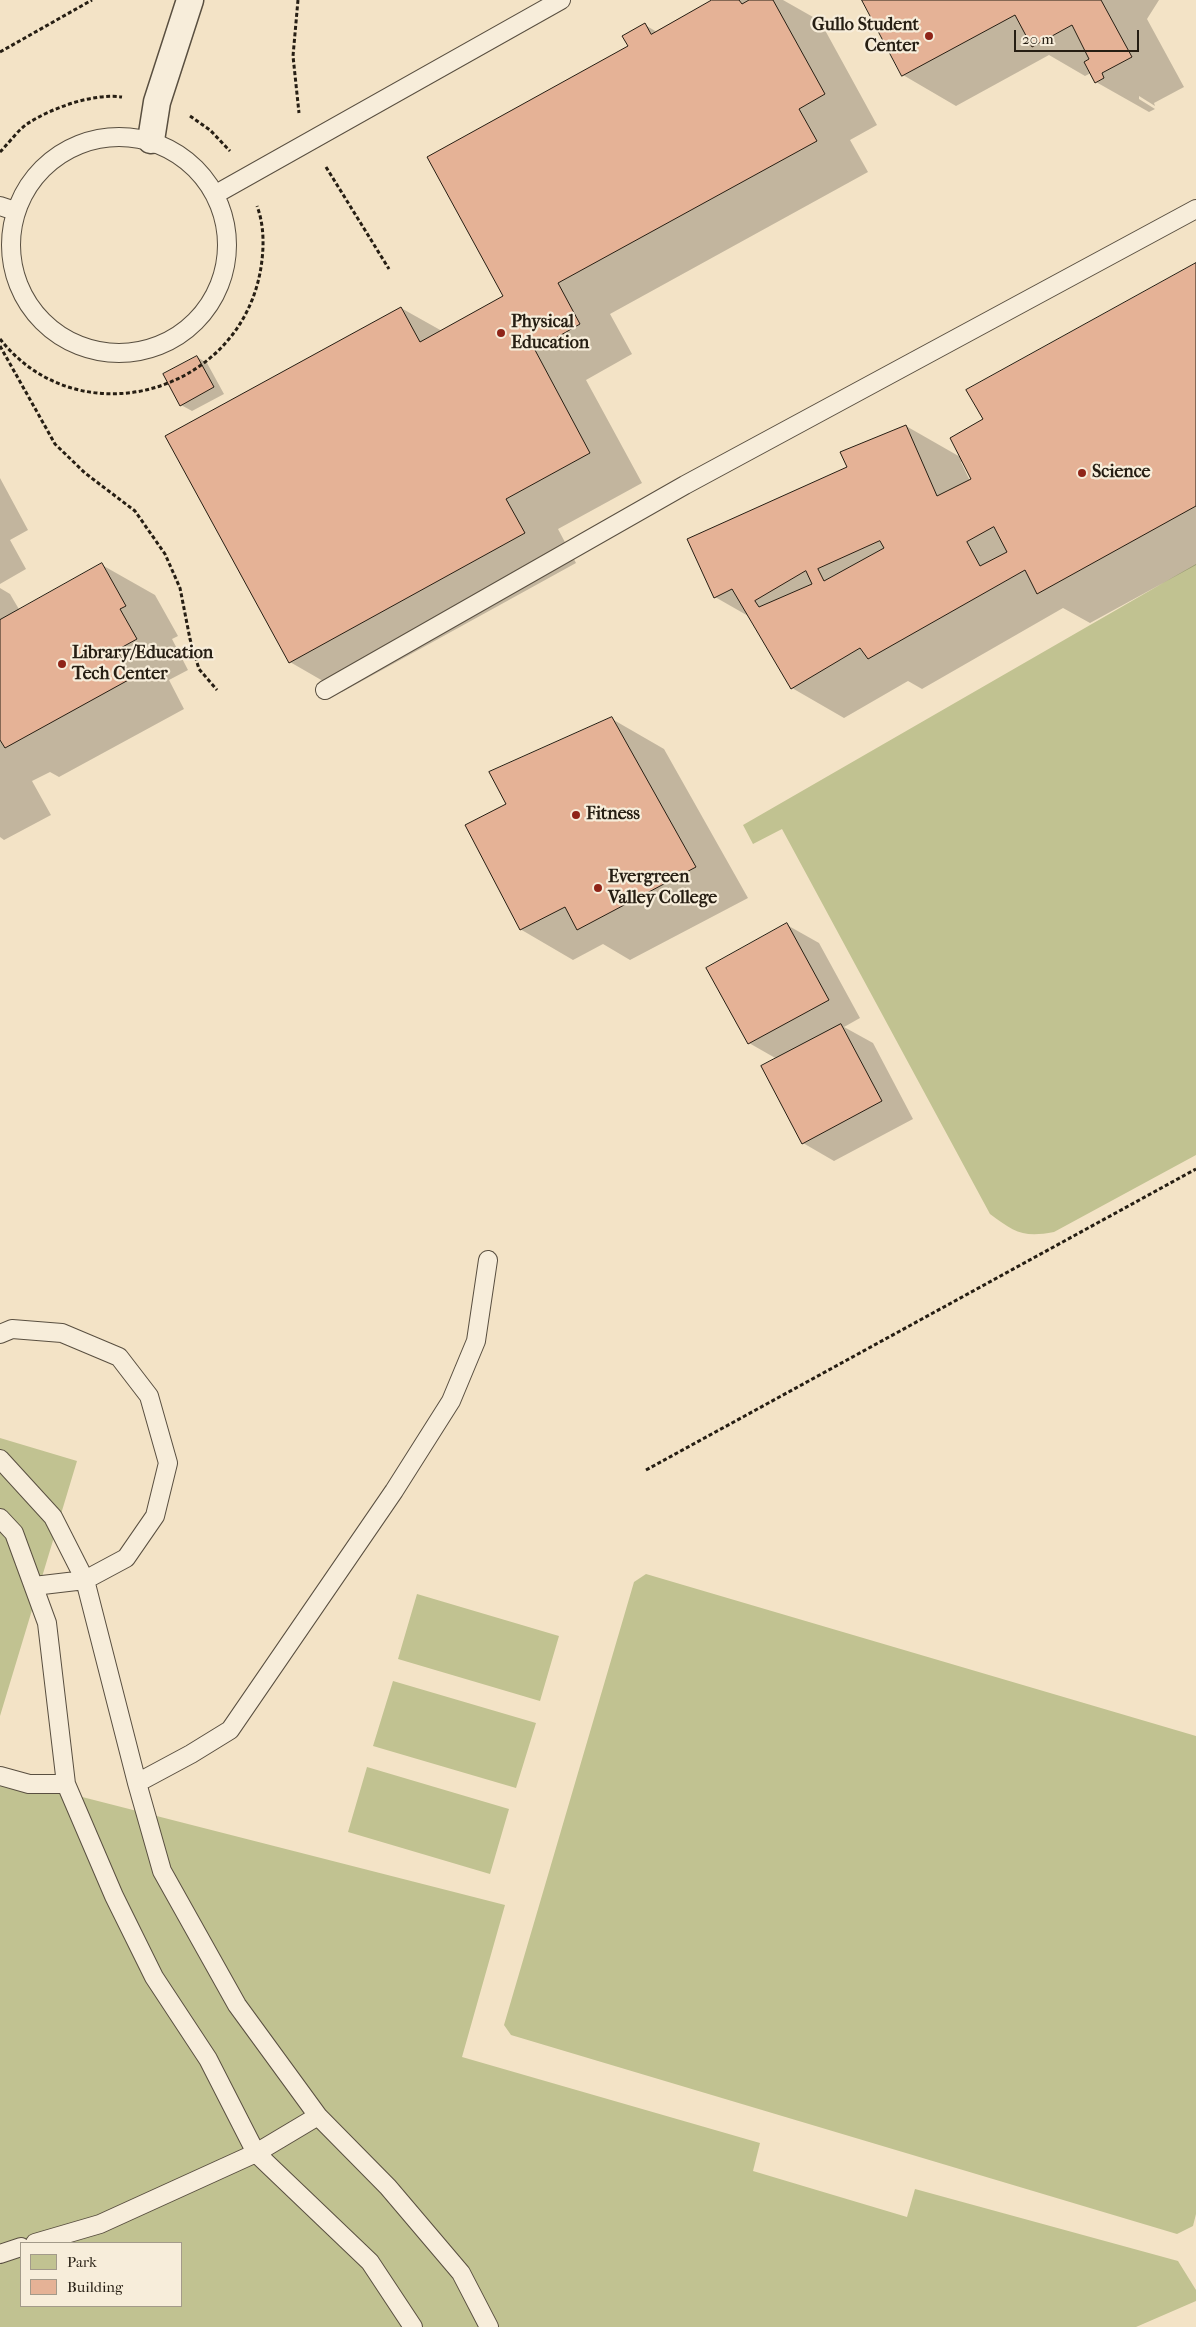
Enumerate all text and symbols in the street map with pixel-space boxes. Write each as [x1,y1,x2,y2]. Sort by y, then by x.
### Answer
place label: Gullo Student Center [812,15,919,58]
scale bar [1016,20,1141,52]
marker: Gullo Student Center [923,30,935,42]
text: 20 m [1022,30,1054,48]
place label: Physical Education [511,312,589,354]
marker: Physical Education [495,327,507,339]
place label: Science [1092,462,1151,484]
marker: Science [1076,467,1088,479]
place label: Library/Education Tech Center [72,643,213,686]
marker: Library/Education Tech Center [56,658,68,670]
place label: Fitness [586,804,640,826]
marker: Fitness [570,809,582,821]
place label: Evergreen Valley College [608,867,717,910]
marker: Evergreen Valley College [592,882,604,894]
legend [20,2242,182,2307]
text: Park [67,2253,97,2271]
text: Building [67,2278,123,2296]

